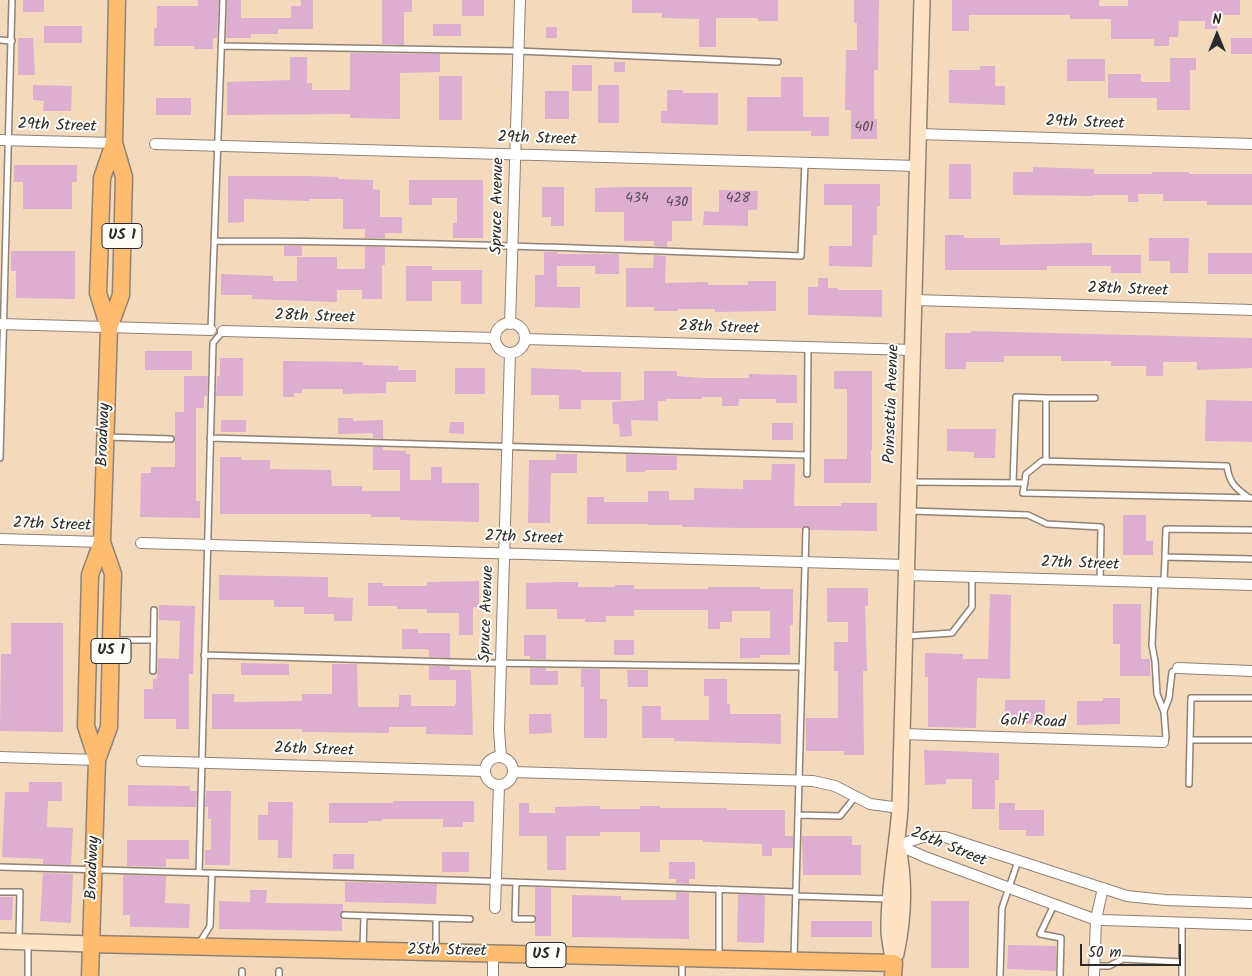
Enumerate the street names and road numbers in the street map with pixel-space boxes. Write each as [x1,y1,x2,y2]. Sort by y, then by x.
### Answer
street label: 29th Street [1045,113,1125,135]
street label: 29th Street [17,116,97,138]
street label: 29th Street [497,129,577,151]
street label: Spruce Avenue [489,157,509,255]
road number: US 1 [102,224,142,248]
street label: 28th Street [1087,280,1169,302]
street label: 28th Street [274,307,356,329]
street label: 28th Street [678,318,760,340]
street label: Poinsettia Avenue [881,344,905,464]
street label: Broadway [94,403,116,467]
street label: 27th Street [12,515,92,537]
street label: 27th Street [484,528,564,550]
street label: 27th Street [1040,554,1120,576]
street label: Spruce Avenue [477,565,499,663]
road number: US 1 [91,638,131,664]
street label: Golf Road [1000,712,1066,734]
street label: 26th Street [274,740,354,762]
street label: 26th Street [907,824,989,872]
street label: Broadway [83,836,105,900]
street label: 25th Street [407,942,487,962]
road number: US 1 [526,942,566,968]

